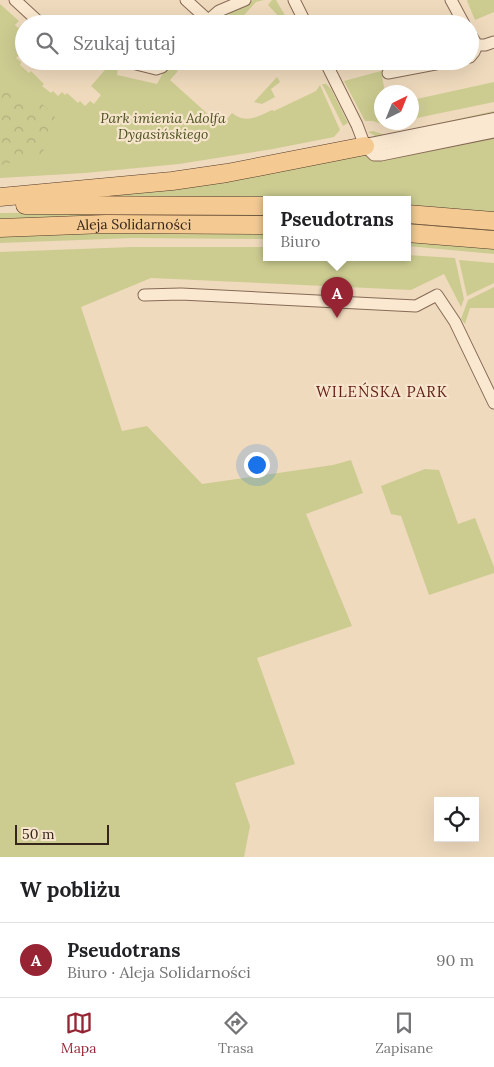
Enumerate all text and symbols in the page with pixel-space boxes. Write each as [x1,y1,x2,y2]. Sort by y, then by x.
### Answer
search box [15,15,479,70]
icon: search [33,29,61,57]
text: Szukaj tutaj [73,31,176,55]
north arrow [374,85,419,130]
park label: Park imienia Adolfa Dygasińskiego [100,109,226,143]
popup [263,196,411,261]
text: Pseudotrans [280,207,394,231]
street label: Aleja Solidarności [75,215,191,234]
text: Biuro [280,231,320,251]
pin: A [321,277,353,318]
district label: WILEŃSKA PARK [316,382,448,401]
your location [244,452,270,478]
map controls [434,797,479,842]
button: locate [434,797,479,842]
scale bar [15,822,109,845]
text: 50 m [22,825,55,843]
text: W pobliżu [20,876,120,903]
text: Pseudotrans [67,938,180,962]
text: A [31,950,41,970]
text: 90 m [436,950,474,970]
text: Biuro · Aleja Solidarności [67,962,251,982]
tab: Mapa [61,1009,96,1057]
tab: Trasa [218,1009,254,1057]
tab: Zapisane [375,1009,433,1057]

